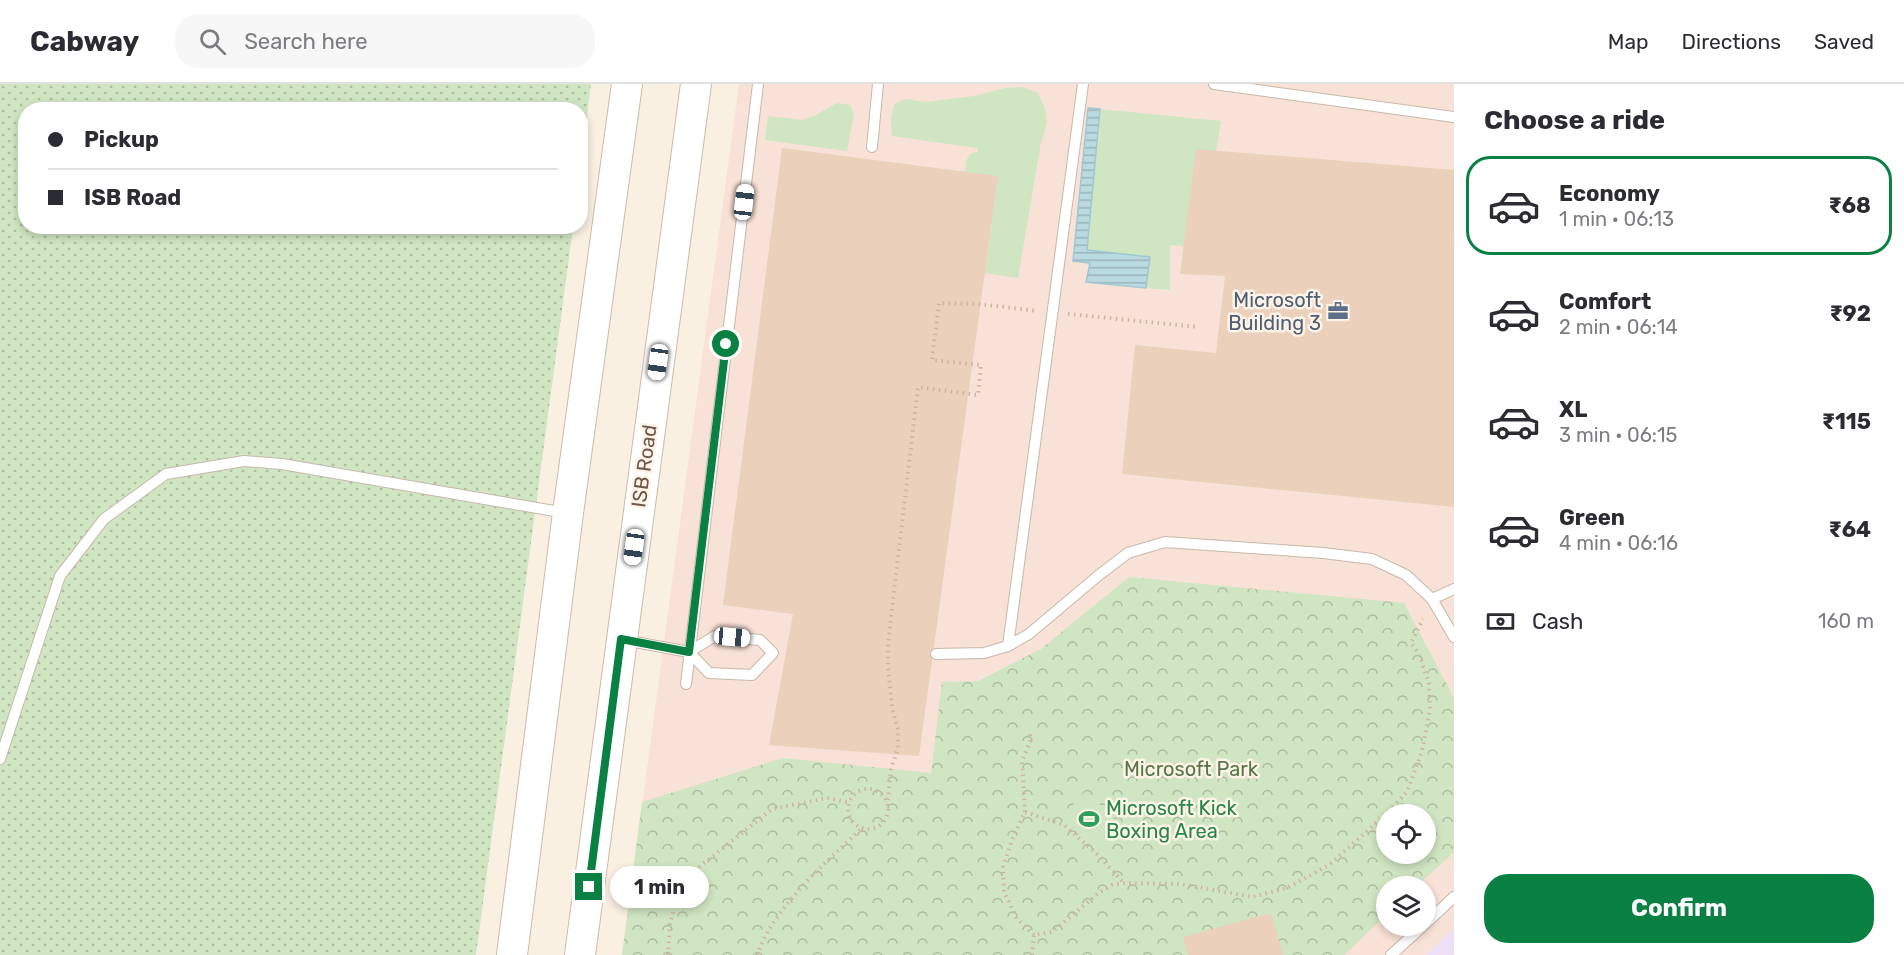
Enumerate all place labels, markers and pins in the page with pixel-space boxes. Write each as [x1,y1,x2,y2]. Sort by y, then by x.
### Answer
place label: Microsoft Building 3 [1228,288,1321,335]
office icon: Microsoft Building 3 [1326,299,1350,323]
place label: Microsoft Kick Boxing Area [1106,796,1238,843]
sports icon: Microsoft Kick Boxing Area [1077,807,1101,831]

